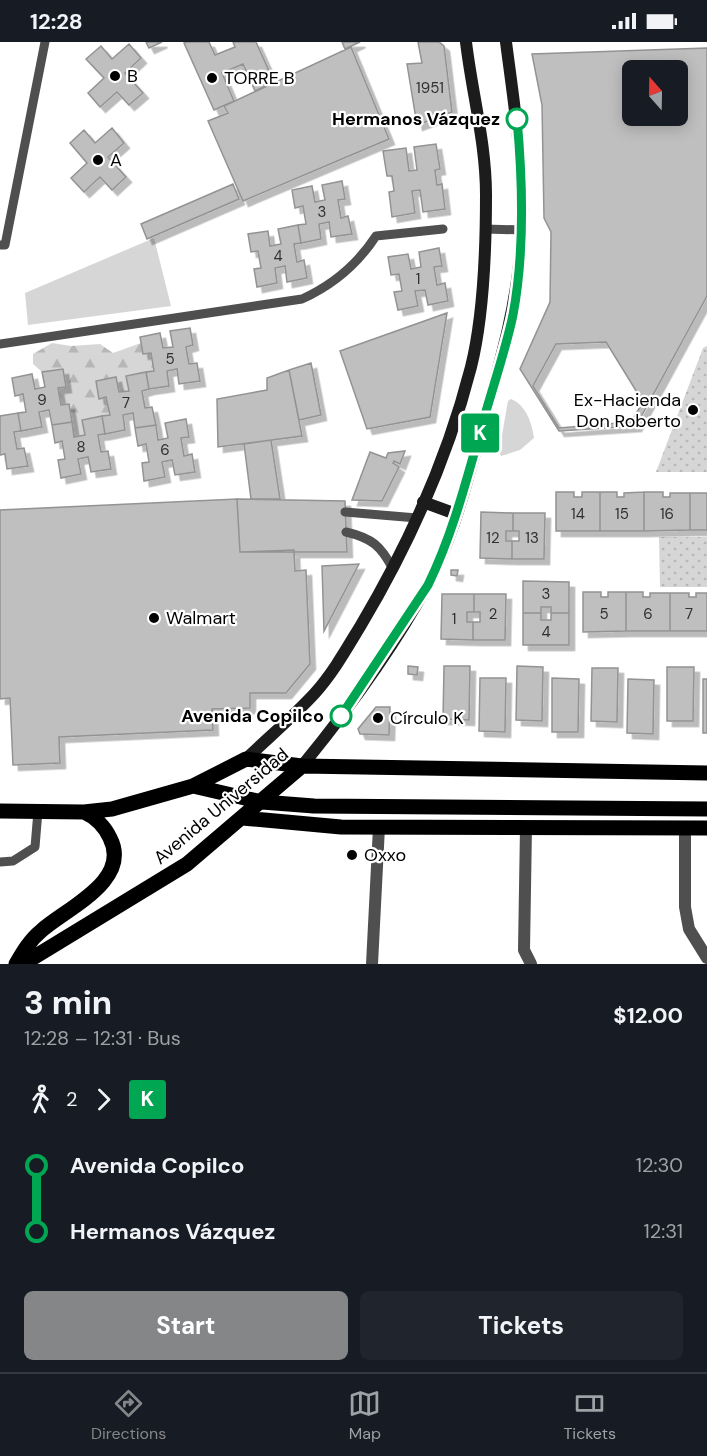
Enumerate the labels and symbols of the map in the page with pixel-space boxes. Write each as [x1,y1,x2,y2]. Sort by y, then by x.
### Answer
north arrow [622,60,688,126]
place label: B [127,64,138,88]
place label: TORRE B [224,66,295,90]
marker: B [108,69,122,83]
marker: TORRE B [205,71,219,85]
house number: 1951 [416,78,444,98]
place label: Hermanos Vázquez [332,107,500,131]
marker: Hermanos Vázquez [506,108,528,130]
place label: A [110,148,122,172]
marker: A [91,153,105,167]
house number: 3 [318,202,326,222]
house number: 4 [273,246,283,266]
house number: 1 [416,269,420,289]
house number: 5 [165,349,175,369]
place label: Ex-Hacienda Don Roberto [574,388,681,433]
house number: 9 [37,390,47,410]
house number: 7 [122,393,130,413]
marker: Ex-Hacienda Don Roberto [686,403,700,417]
line badge: K [460,414,500,452]
house number: 8 [76,437,86,457]
house number: 6 [160,440,170,460]
house number: 14 [571,504,585,524]
house number: 15 [615,504,629,524]
house number: 16 [660,504,674,524]
house number: 12 [486,528,500,548]
house number: 13 [525,528,539,548]
house number: 3 [542,584,550,604]
house number: 2 [489,604,497,624]
house number: 5 [599,604,609,624]
house number: 6 [643,604,653,624]
house number: 7 [685,604,693,624]
place label: Walmart [166,606,236,630]
house number: 1 [452,609,456,629]
marker: Walmart [147,611,161,625]
house number: 4 [541,622,551,642]
place label: Avenida Copilco [181,704,324,728]
marker: Avenida Copilco [330,705,352,727]
place label: Círculo K [390,706,464,730]
marker: Círculo K [371,711,385,725]
street label: Avenida Universidad [149,743,293,869]
place label: Oxxo [364,843,406,867]
marker: Oxxo [345,848,359,862]

